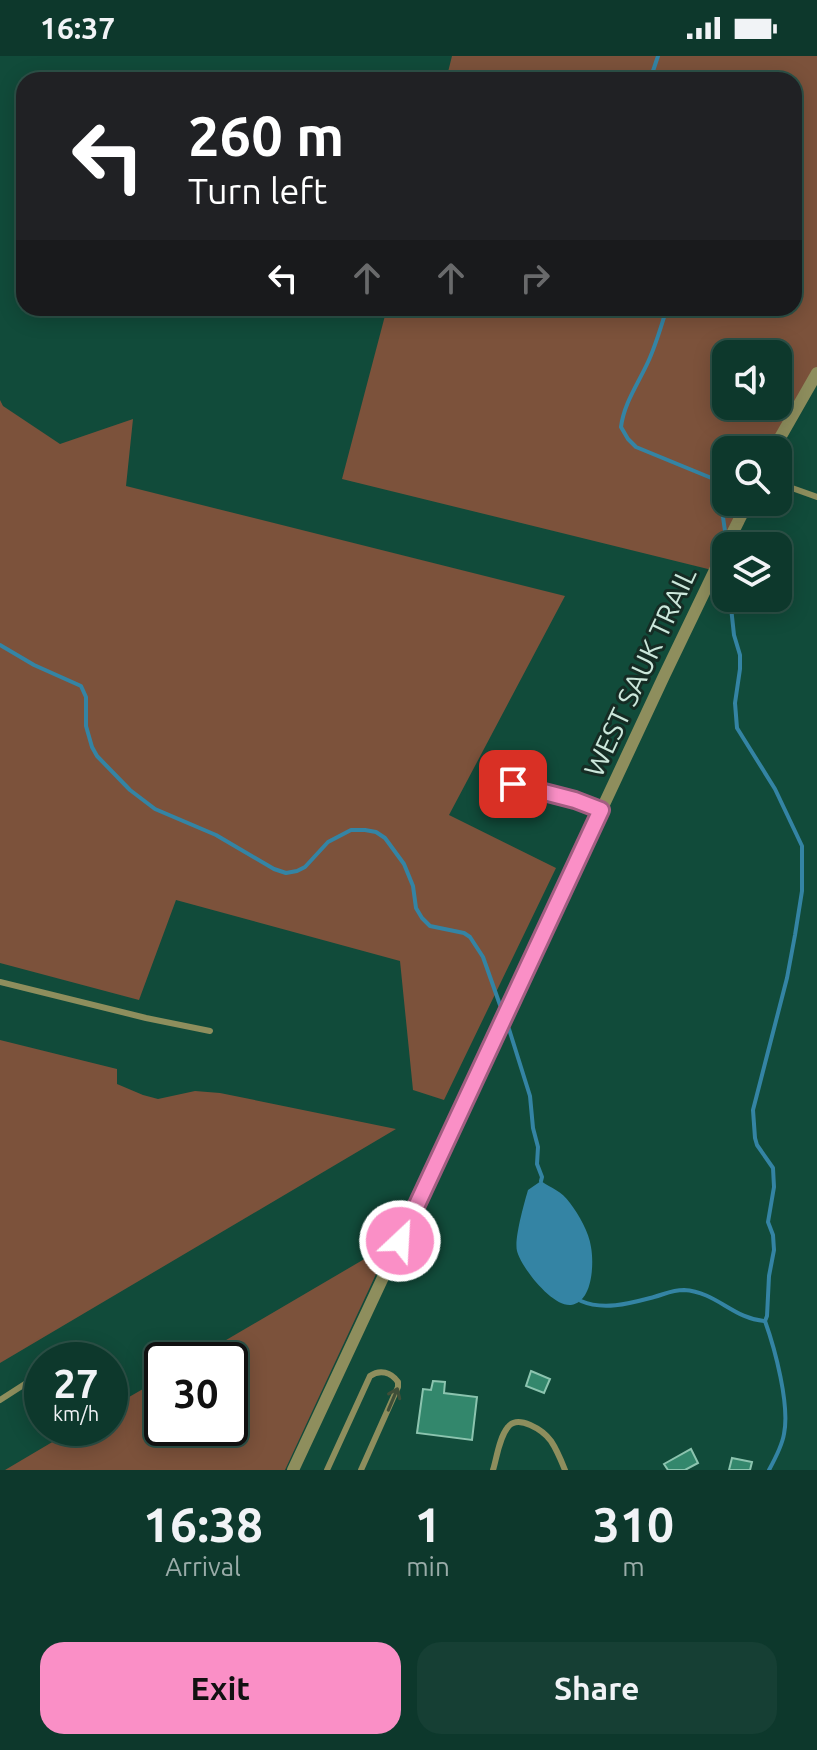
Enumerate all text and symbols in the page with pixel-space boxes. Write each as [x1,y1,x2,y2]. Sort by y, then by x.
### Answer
text: 16:37 [40,11,115,45]
icon: left [56,104,160,208]
text: 260 m [188,104,344,167]
text: Turn left [188,170,327,211]
icon: left [261,256,305,300]
icon: ahead [345,256,389,300]
icon: ahead [429,256,473,300]
icon: right [513,256,557,300]
map controls [712,340,792,612]
button: sound [712,340,792,420]
button: search [712,436,792,516]
button: layers [712,532,792,612]
street label: WEST SAUK TRAIL [578,562,702,781]
pin [479,750,547,818]
icon: arrive [491,762,535,806]
position arrow [358,1199,442,1283]
speed limit sign: 30 [144,1342,248,1446]
text: 27 [53,1361,99,1406]
one-way arrow [386,1387,401,1411]
text: km/h [53,1402,99,1425]
text: 16:38 [143,1497,263,1551]
text: 1 [414,1497,441,1551]
text: 310 [593,1497,674,1551]
text: Arrival [165,1552,241,1581]
text: min [406,1552,450,1581]
text: m [622,1552,645,1581]
button: Exit [40,1642,401,1734]
button: Share [417,1642,777,1734]

